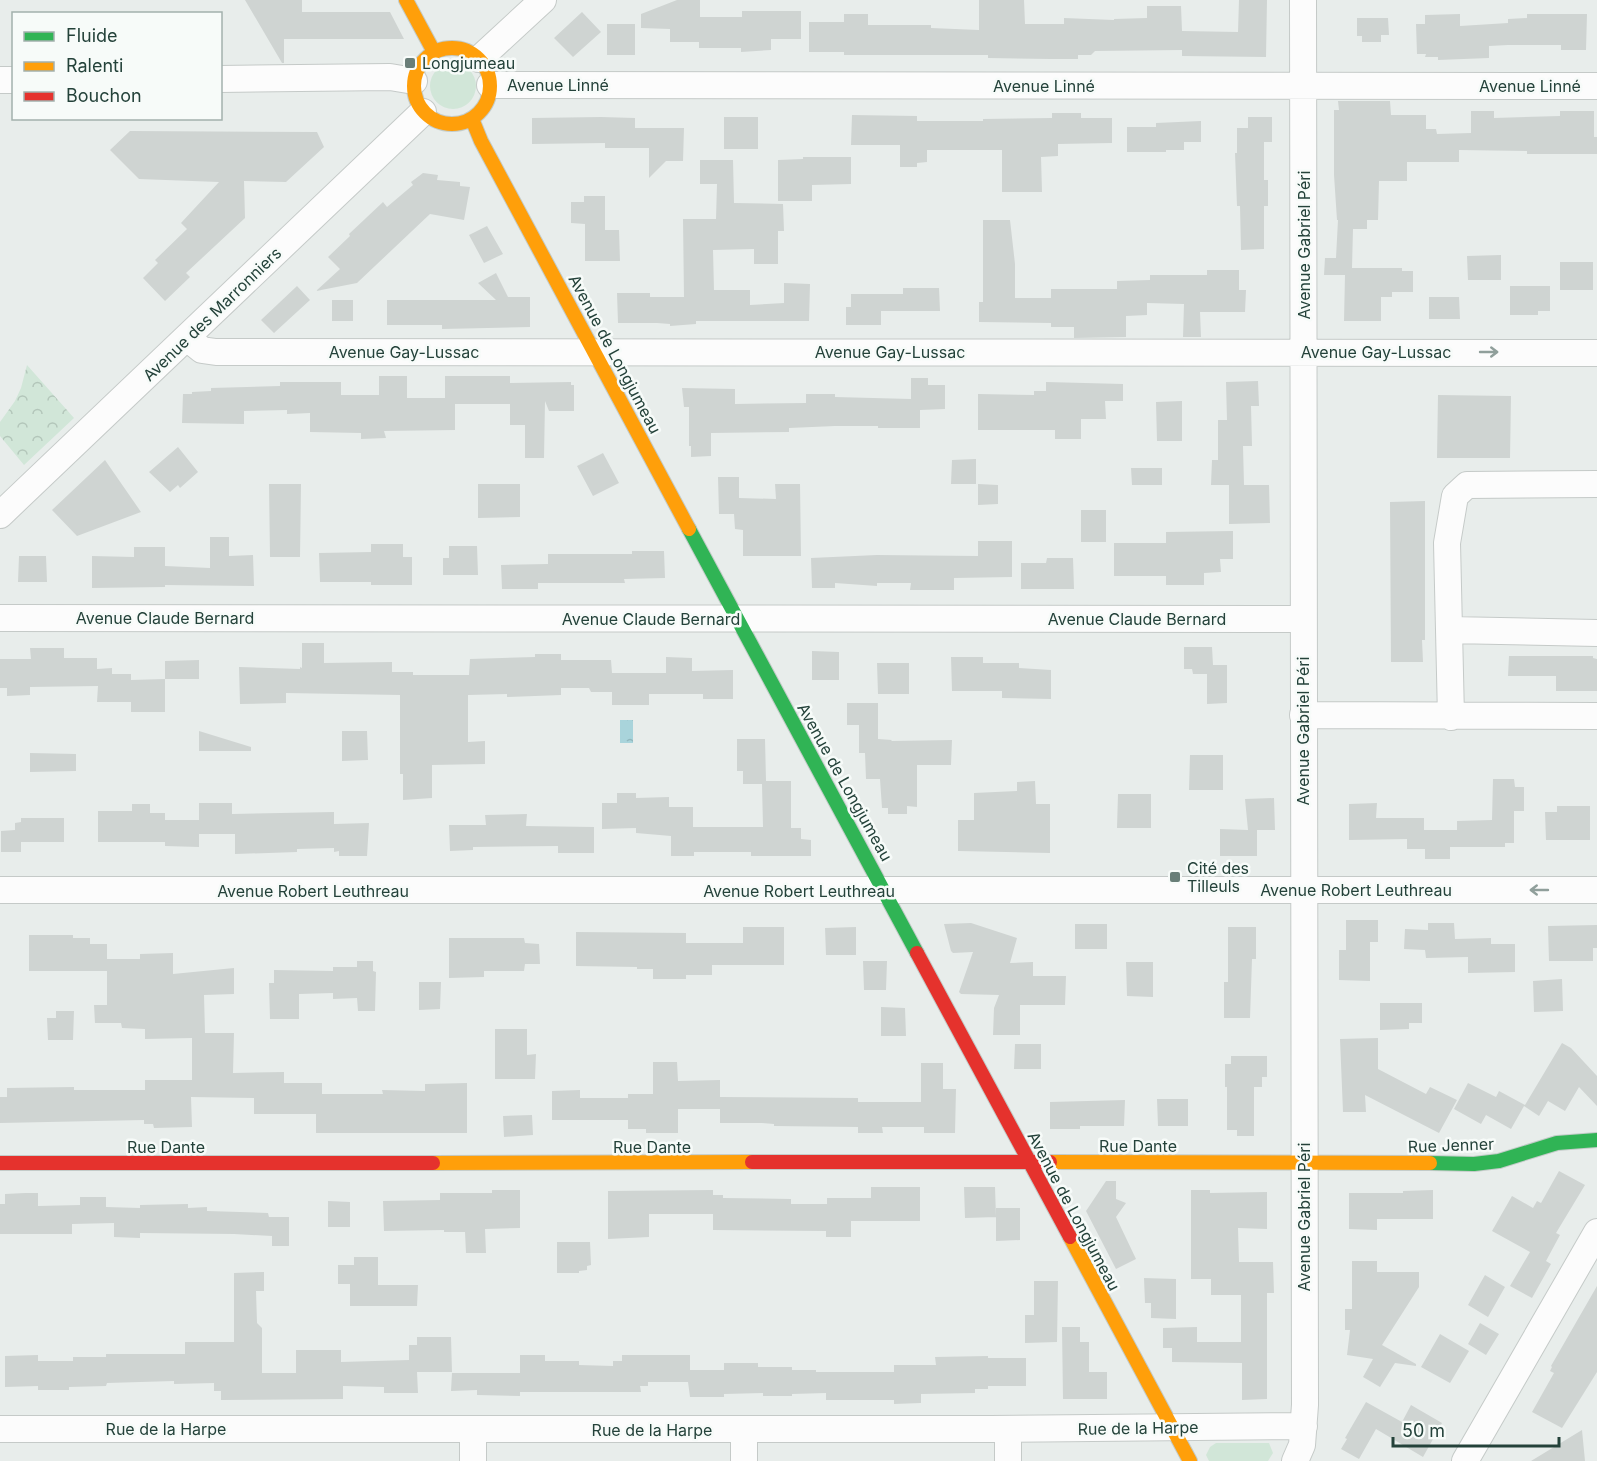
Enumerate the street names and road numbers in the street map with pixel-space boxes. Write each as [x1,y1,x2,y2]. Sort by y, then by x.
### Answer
street label: Avenue Linné [507,75,609,95]
street label: Avenue Linné [993,76,1095,96]
street label: Avenue Linné [1479,76,1581,96]
street label: Avenue Gabriel Péri [1294,171,1314,319]
street label: Avenue des Marronniers [139,243,285,385]
street label: Avenue de Longjumeau [565,271,665,437]
street label: Avenue Gay-Lussac [329,342,479,362]
street label: Avenue Gay-Lussac [815,342,965,362]
street label: Avenue Gay-Lussac [1301,342,1451,362]
street label: Avenue Claude Bernard [76,608,254,628]
street label: Avenue Claude Bernard [562,609,740,629]
street label: Avenue Claude Bernard [1048,609,1226,629]
street label: Avenue Gabriel Péri [1293,657,1313,805]
street label: Avenue de Longjumeau [793,700,897,864]
street label: Avenue Robert Leuthreau [1260,880,1452,900]
street label: Avenue Robert Leuthreau [217,881,409,901]
street label: Avenue Robert Leuthreau [703,881,895,901]
street label: Avenue de Longjumeau [1024,1128,1124,1294]
street label: Rue Jenner [1408,1133,1494,1157]
street label: Rue Dante [1099,1136,1177,1156]
street label: Rue Dante [127,1137,205,1157]
street label: Rue Dante [613,1137,691,1157]
street label: Avenue Gabriel Péri [1294,1143,1314,1291]
street label: Rue de la Harpe [1077,1417,1199,1439]
street label: Rue de la Harpe [106,1419,226,1439]
street label: Rue de la Harpe [592,1420,712,1440]

